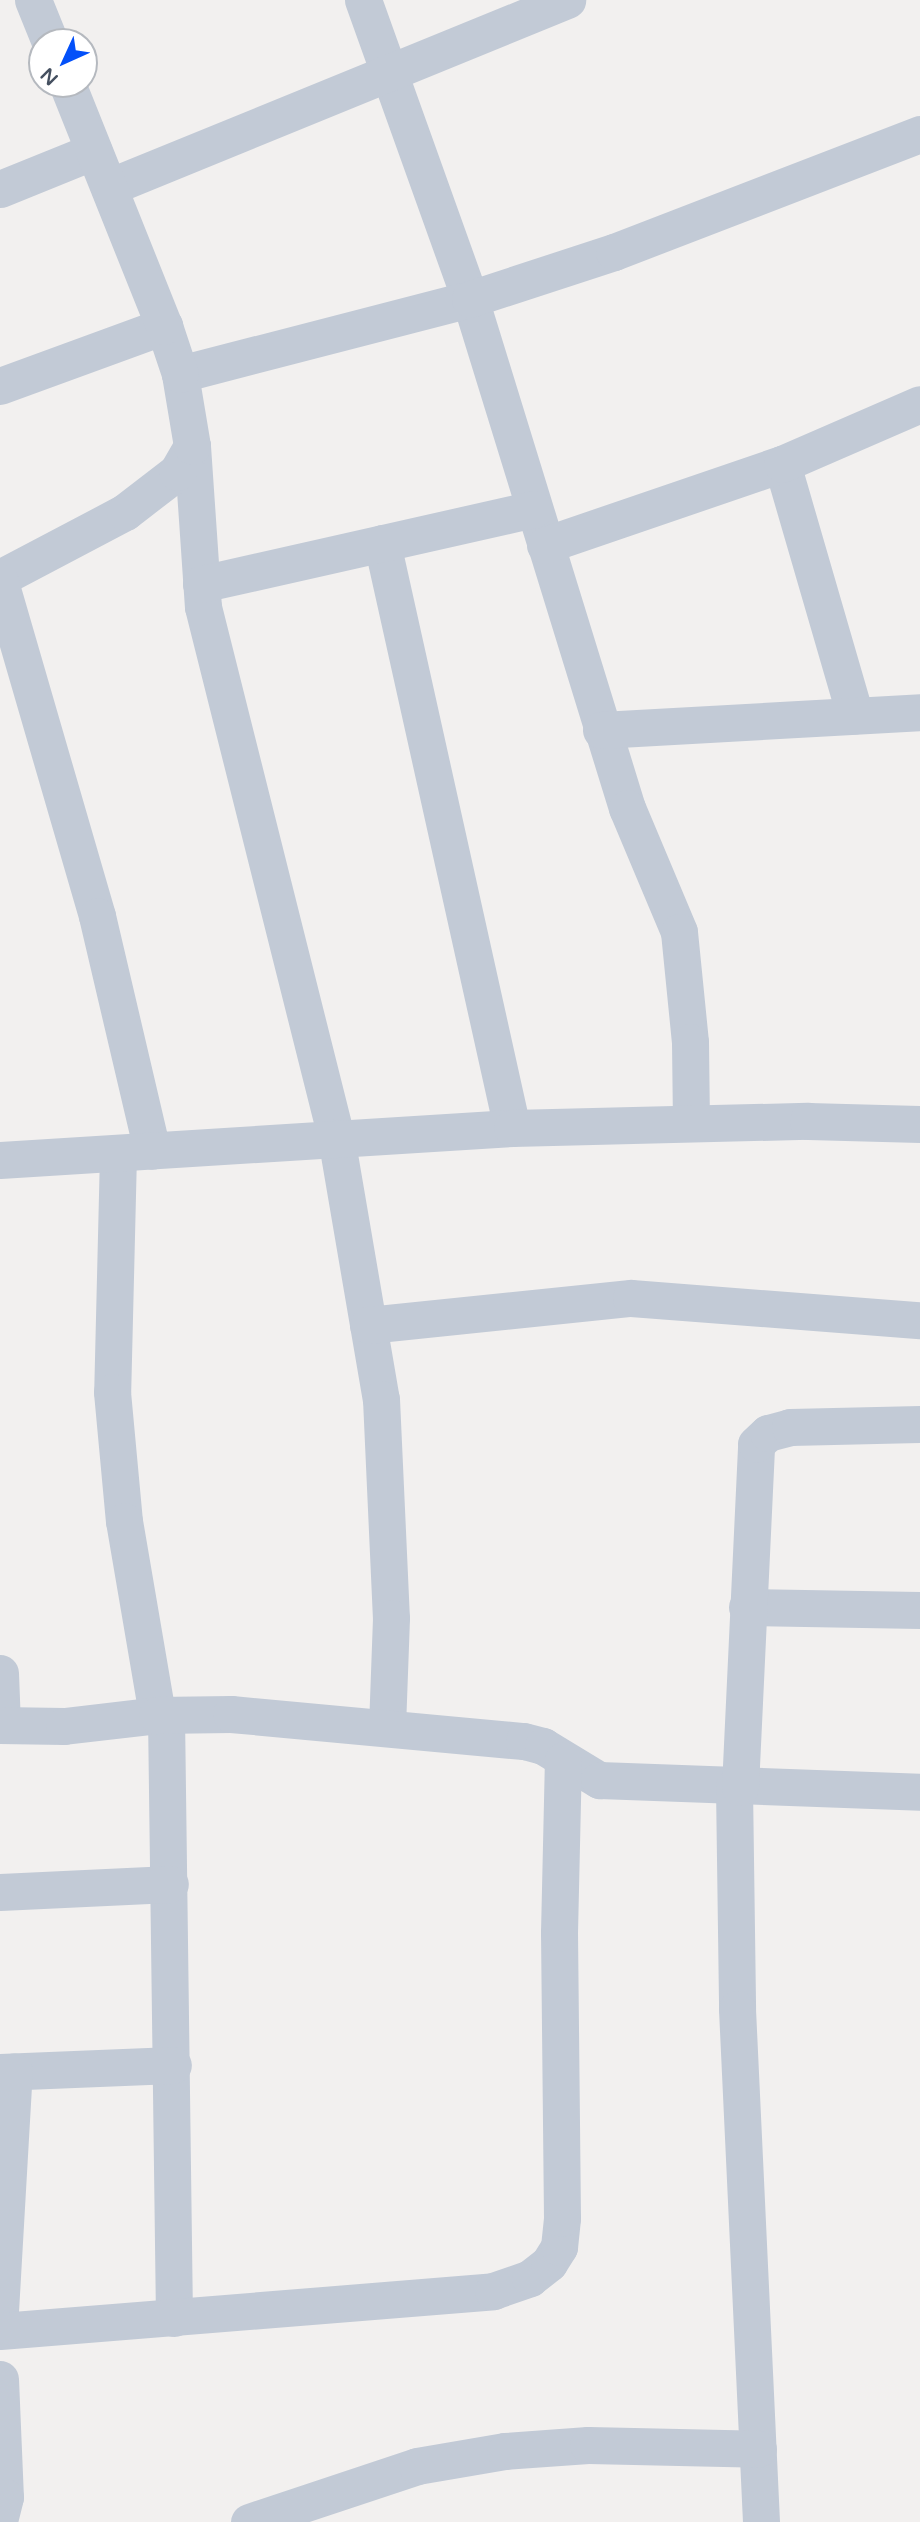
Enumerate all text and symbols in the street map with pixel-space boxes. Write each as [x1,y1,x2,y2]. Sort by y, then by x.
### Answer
north arrow [28,28,98,98]
text: N [36,63,63,90]

